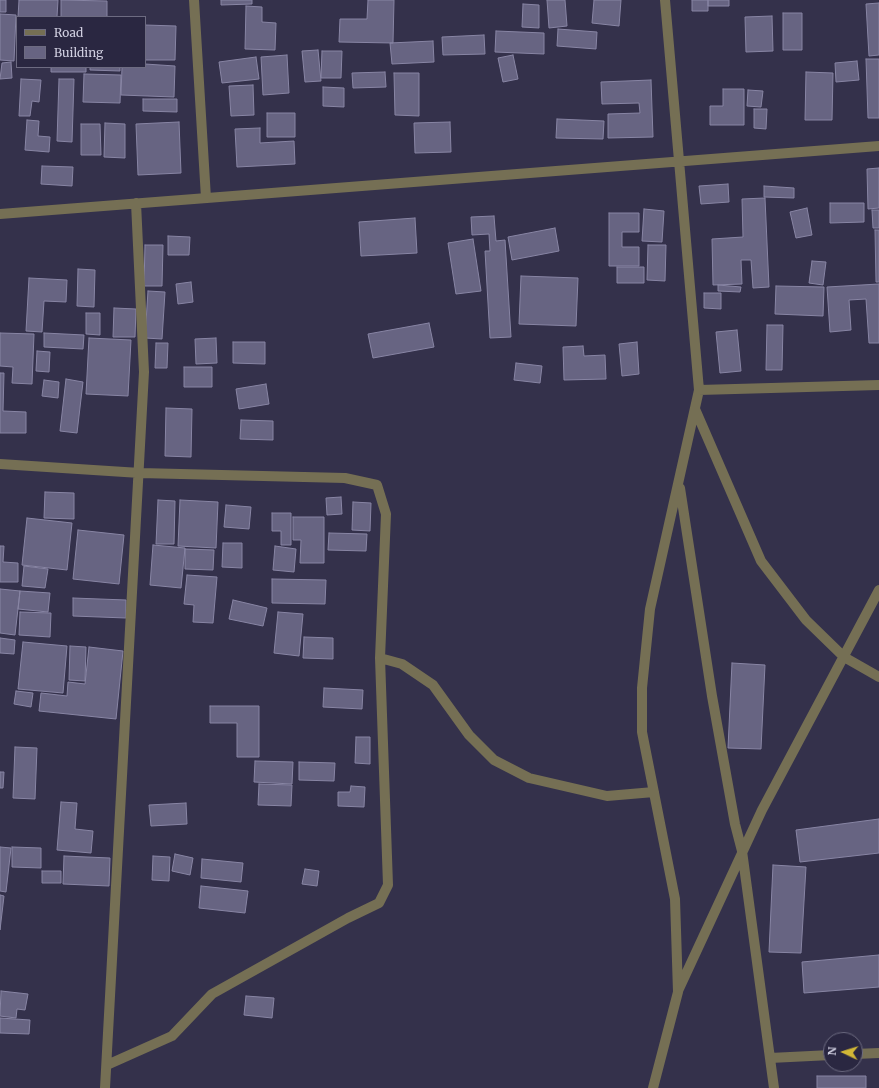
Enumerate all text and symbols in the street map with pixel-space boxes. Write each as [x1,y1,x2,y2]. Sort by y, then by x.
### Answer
legend [16,16,146,68]
text: Road [54,25,83,40]
text: Building [54,45,103,60]
north arrow [823,1032,863,1072]
text: N [825,1046,839,1056]

